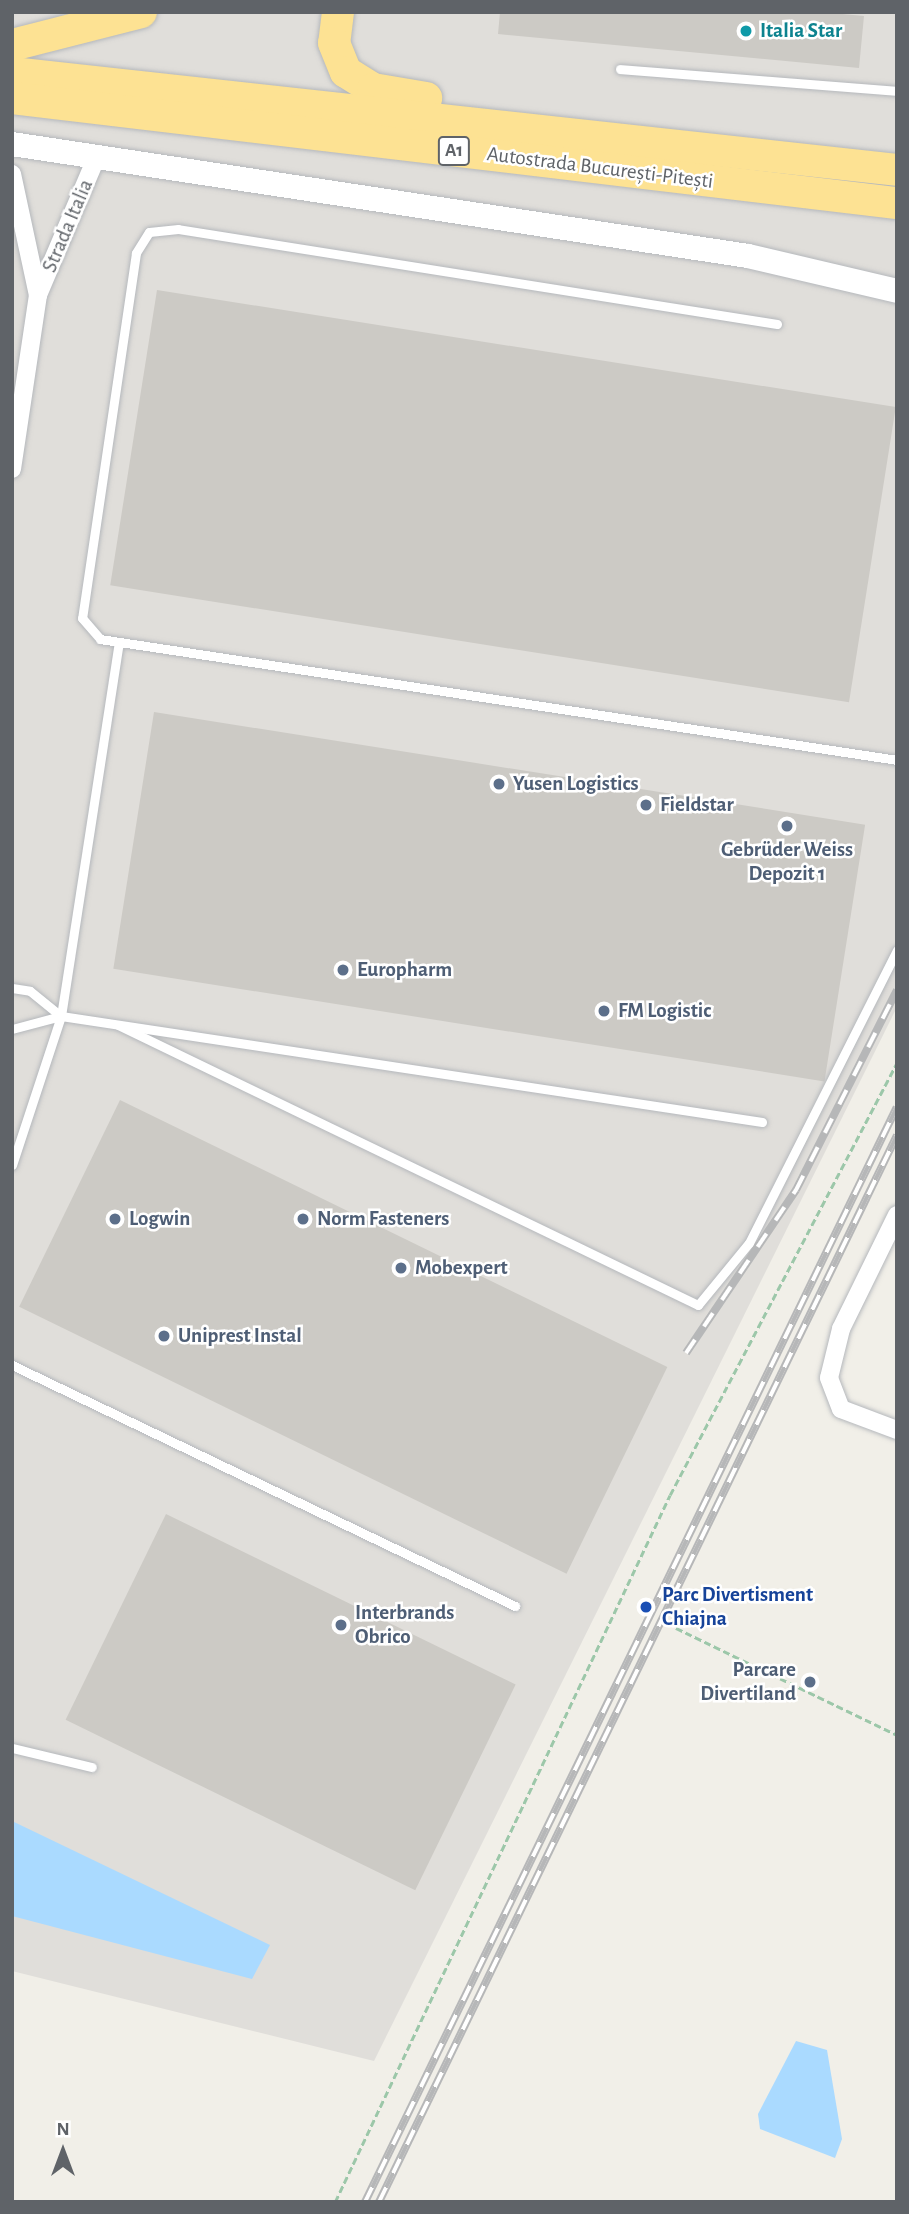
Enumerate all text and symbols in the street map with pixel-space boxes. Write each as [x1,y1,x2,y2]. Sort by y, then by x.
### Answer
place label: Italia Star [760,18,842,44]
marker: Italia Star [738,23,754,39]
road number: A1 [436,136,472,167]
street label: Autostrada București-Pitești [485,142,715,194]
street label: Strada Italia [37,176,99,276]
place label: Yusen Logistics [513,771,639,797]
marker: Yusen Logistics [491,776,507,792]
place label: Fieldstar [660,792,734,818]
marker: Fieldstar [638,797,654,813]
marker: Gebrüder Weiss Depozit 1 [779,818,795,834]
place label: Gebrüder Weiss Depozit 1 [721,837,853,887]
place label: Europharm [357,957,452,983]
marker: Europharm [335,962,351,978]
place label: FM Logistic [618,998,711,1024]
marker: FM Logistic [596,1003,612,1019]
place label: Logwin [129,1206,190,1232]
place label: Norm Fasteners [317,1206,449,1232]
marker: Logwin [107,1211,123,1227]
marker: Norm Fasteners [295,1211,311,1227]
place label: Mobexpert [415,1255,508,1281]
marker: Mobexpert [393,1260,409,1276]
place label: Uniprest Instal [178,1323,302,1349]
marker: Uniprest Instal [156,1328,172,1344]
place label: Parc Divertisment Chiajna [662,1582,813,1632]
marker: Parc Divertisment Chiajna [636,1597,656,1617]
place label: Interbrands Obrico [355,1600,454,1650]
marker: Interbrands Obrico [333,1617,349,1633]
place label: Parcare Divertiland [700,1657,796,1707]
marker: Parcare Divertiland [802,1674,818,1690]
north arrow [28,2116,98,2186]
text: N [56,2120,70,2139]

